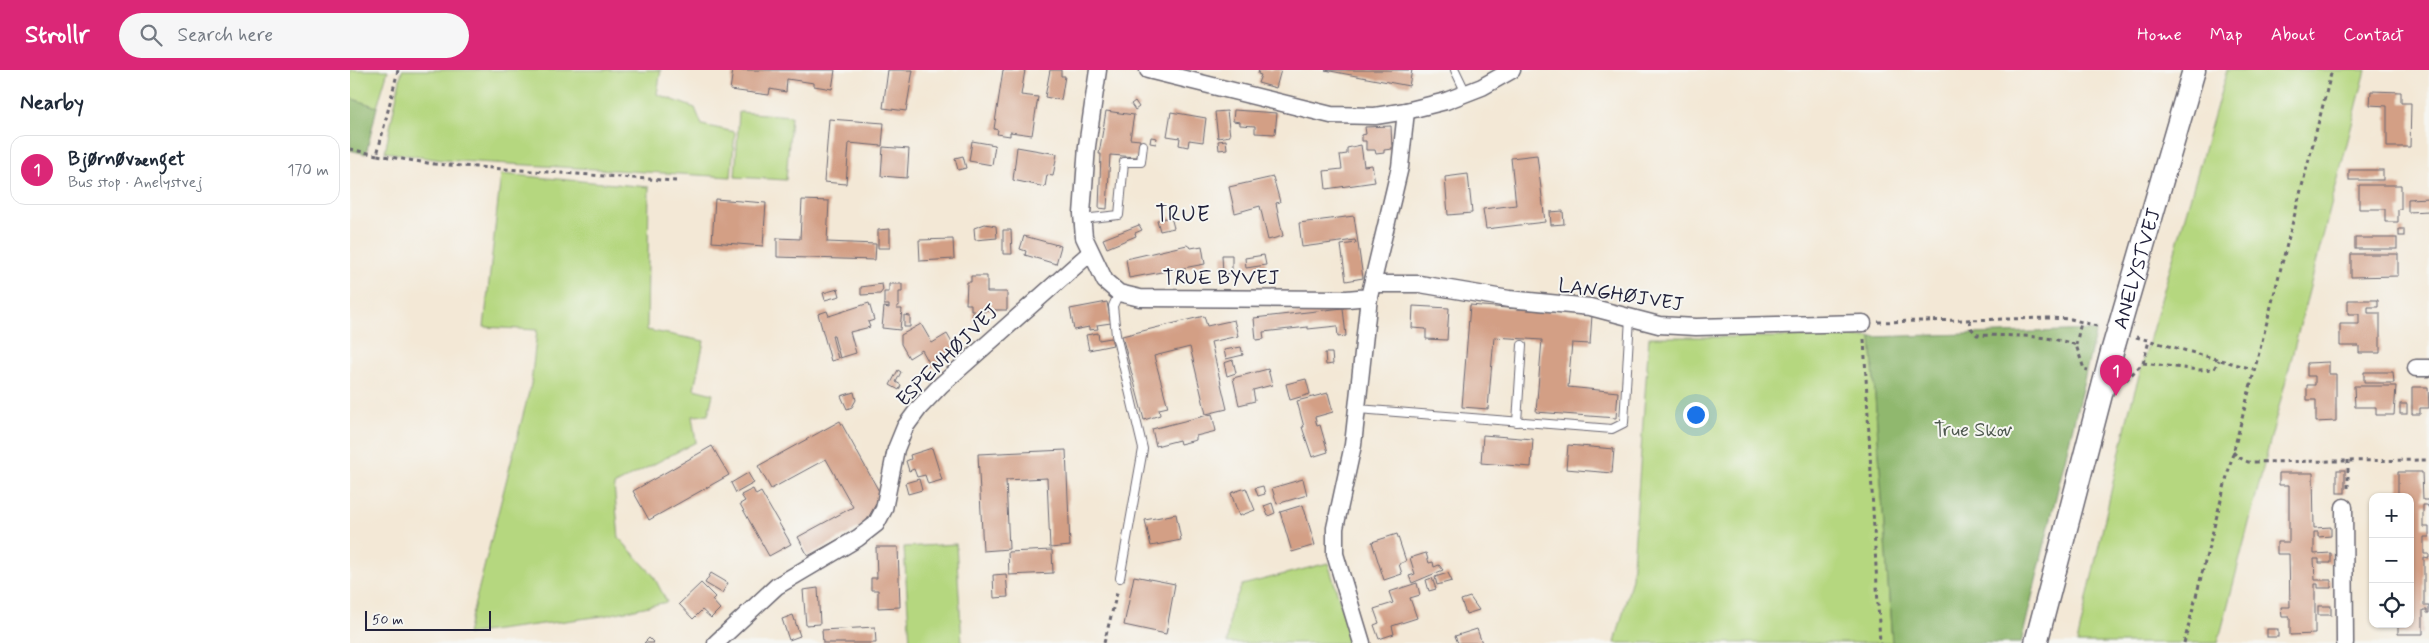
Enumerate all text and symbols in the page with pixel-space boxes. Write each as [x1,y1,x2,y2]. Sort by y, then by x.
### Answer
search box [119,13,469,58]
text: Strollr [25,20,89,51]
icon: search [137,21,165,49]
text: Search here [177,23,273,48]
text: Home [2137,23,2182,47]
text: Map [2210,23,2243,47]
text: About [2271,23,2315,47]
text: Contact [2343,23,2404,47]
text: Nearby [20,89,84,117]
text: Bjørnøvænget [68,147,185,172]
text: 1 [33,160,41,181]
text: 170 m [287,160,329,181]
text: Bus stop · Anelystvej [68,172,203,193]
district label: TRUE [1155,201,1211,229]
street label: ANELYSTVEJ [2107,205,2168,332]
street label: TRUE BYVEJ [1163,265,1279,292]
street label: LANGHØJVEJ [1556,272,1685,319]
street label: ESPENHØJVEJ [891,299,1005,413]
pin: 1 [2100,355,2132,396]
your location [1683,402,1709,428]
park label: True Skov [1934,417,2013,444]
map controls [2369,493,2414,628]
button: + [2369,493,2414,538]
button: − [2369,538,2414,583]
button: locate [2369,583,2414,628]
scale bar [365,608,491,631]
text: 50 m [372,611,403,629]

